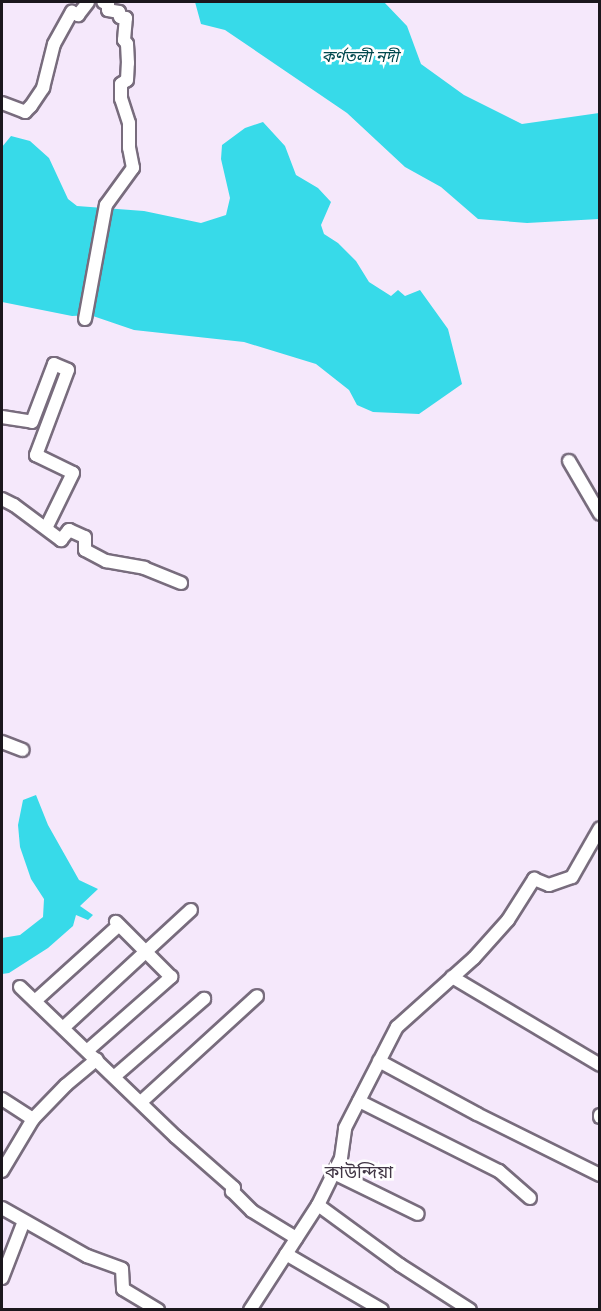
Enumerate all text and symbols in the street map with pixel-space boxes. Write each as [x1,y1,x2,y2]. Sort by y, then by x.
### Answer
water label: কর্ণতলী নদী [322,46,398,66]
district label: কাউন্দিয়া [325,1160,393,1182]

